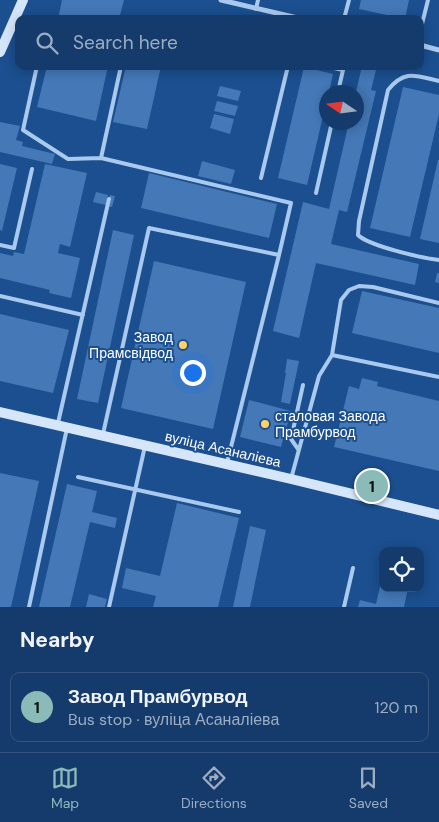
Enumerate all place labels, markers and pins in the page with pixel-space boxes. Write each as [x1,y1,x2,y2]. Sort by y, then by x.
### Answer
place label: Завод Прамсвідвод [89,328,173,362]
marker: Завод Прамсвідвод [177,339,189,351]
place label: сталовая Завода Прамбурвод [275,407,386,441]
marker: сталовая Завода Прамбурвод [259,418,271,430]
pin: 1 [356,467,388,505]

